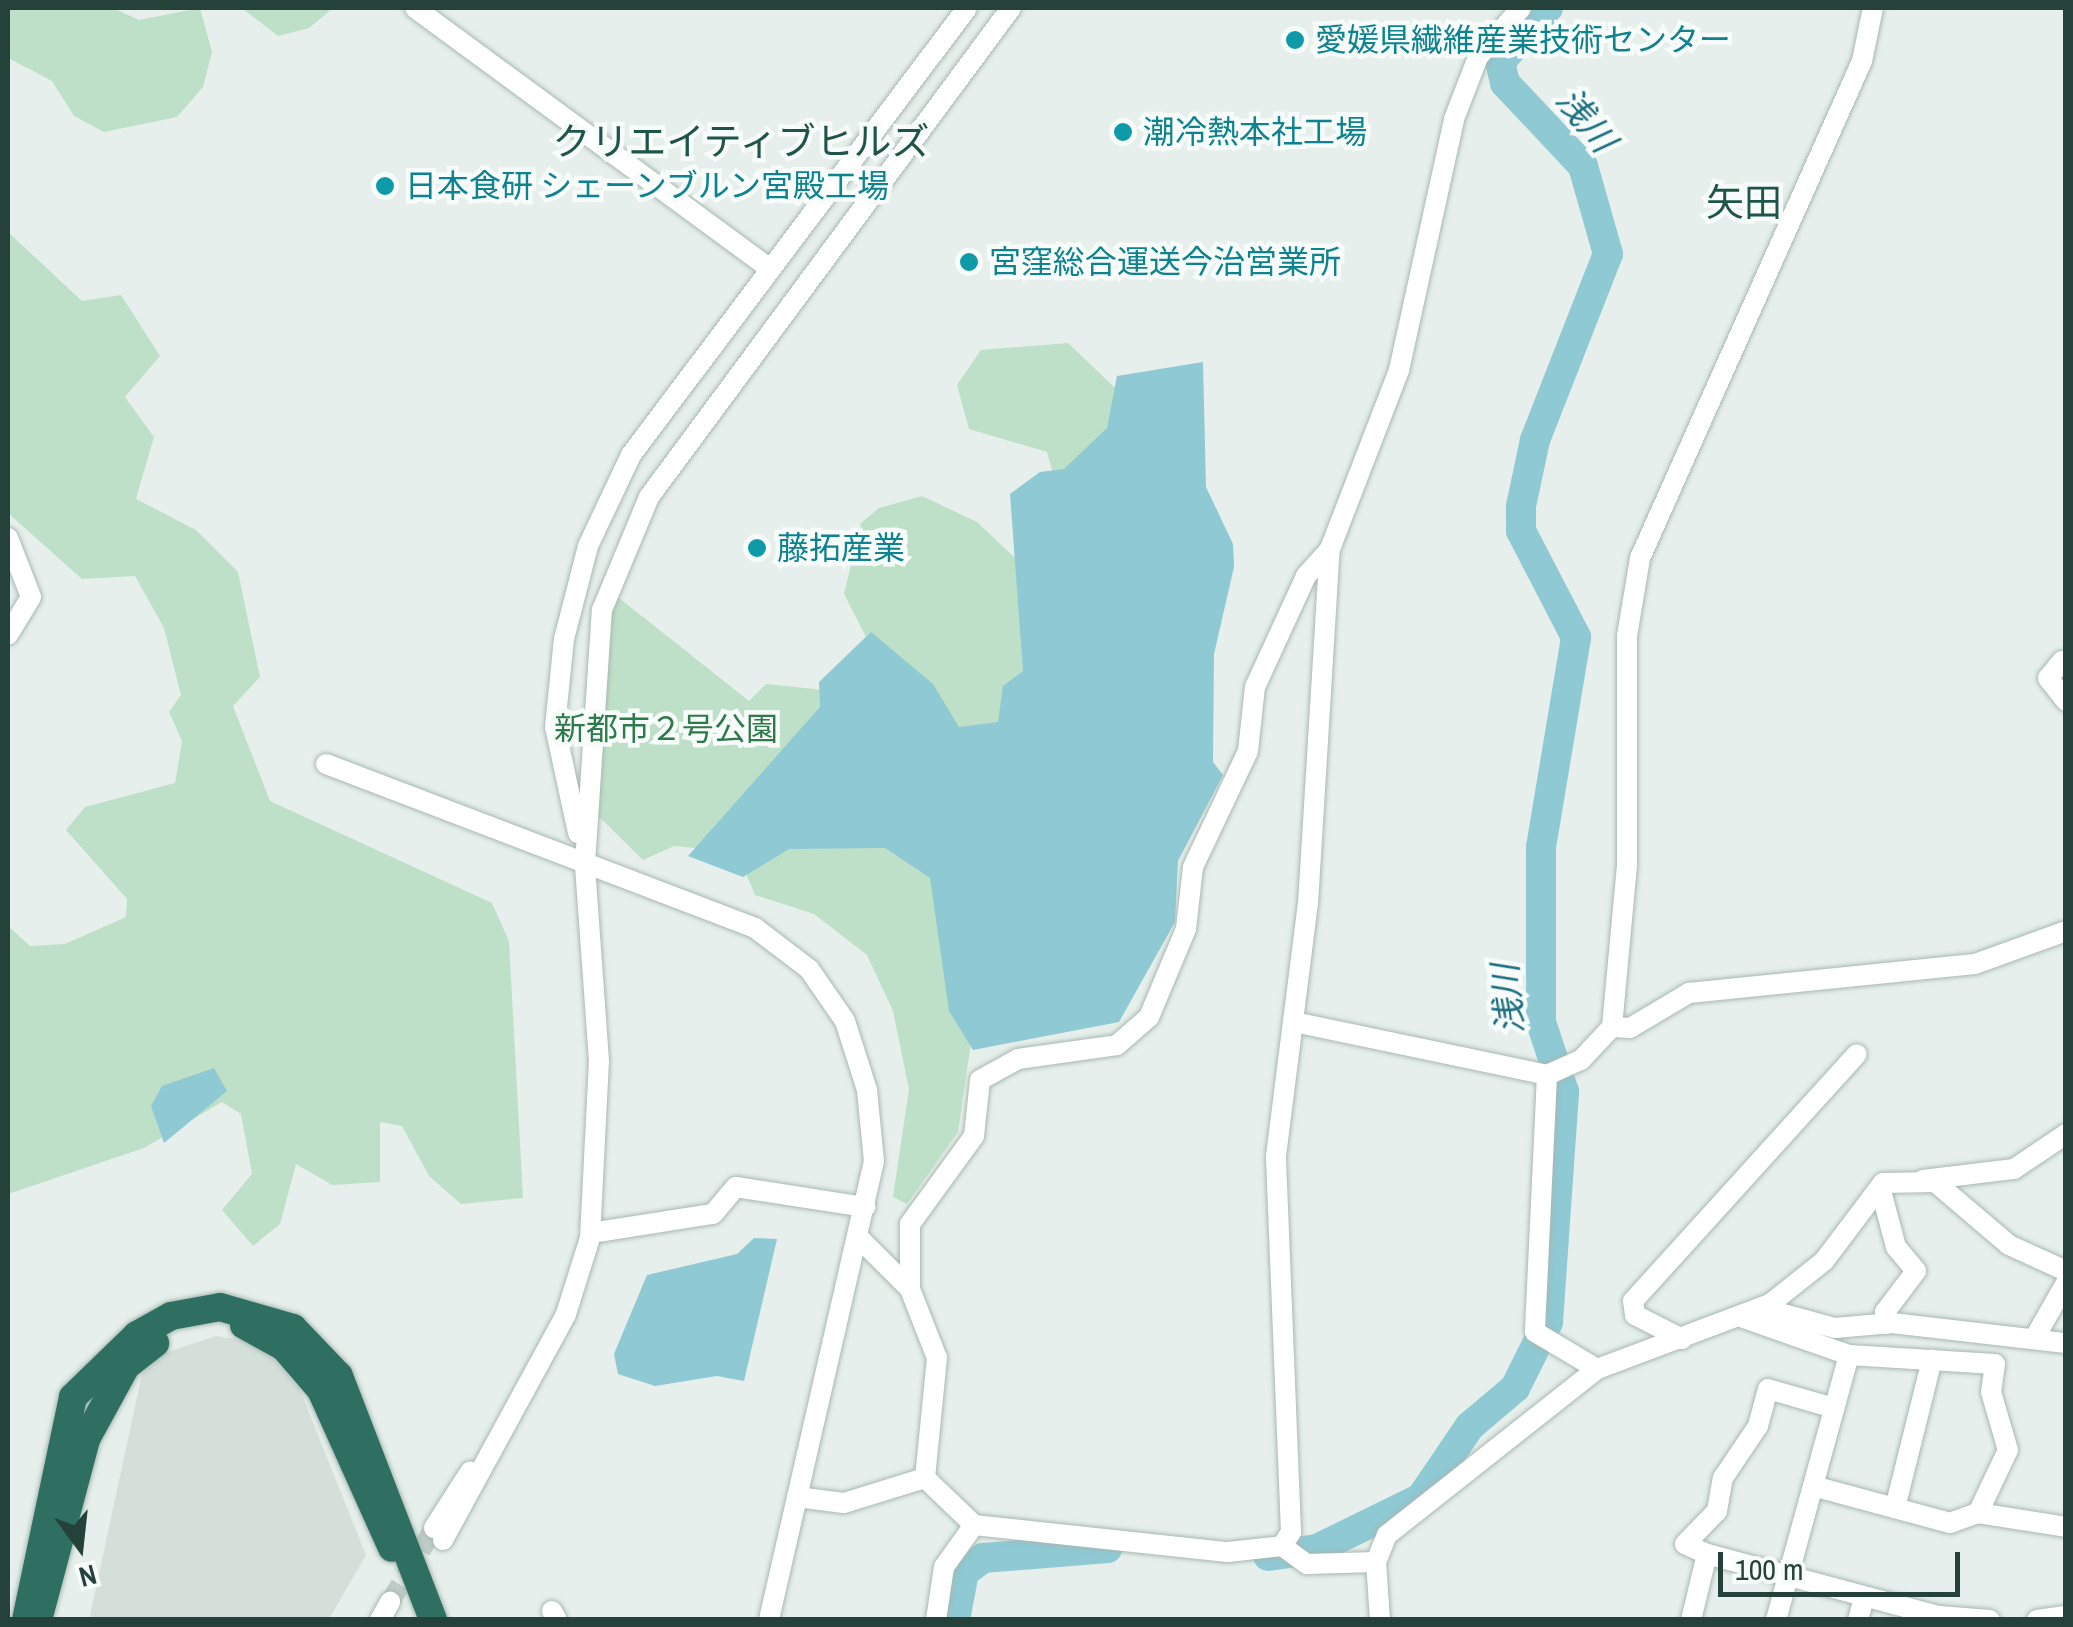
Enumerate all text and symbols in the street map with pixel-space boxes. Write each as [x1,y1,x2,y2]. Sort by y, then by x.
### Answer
place label: 愛媛県繊維産業技術センター [1315,21,1731,59]
marker: 愛媛県繊維産業技術センター [1284,29,1306,51]
water label: 浅川 [1548,80,1624,160]
place label: 潮冷熱本社工場 [1143,113,1367,151]
district label: クリエイティブヒルズ [551,119,931,165]
marker: 潮冷熱本社工場 [1112,121,1134,143]
place label: 日本食研 シェーンブルン宮殿工場 [405,167,892,205]
marker: 日本食研 シェーンブルン宮殿工場 [374,175,396,197]
district label: 矢田 [1706,180,1782,226]
place label: 宮窪総合運送今治営業所 [989,243,1341,281]
marker: 宮窪総合運送今治営業所 [958,251,980,273]
place label: 藤拓産業 [777,529,905,567]
marker: 藤拓産業 [746,537,768,559]
park label: 新都市２号公園 [554,710,778,748]
water label: 浅川 [1484,962,1532,1036]
north arrow [30,1497,130,1597]
scale bar [1723,1532,1966,1594]
text: 100 m [1735,1549,1803,1589]
text: N [75,1555,101,1596]

